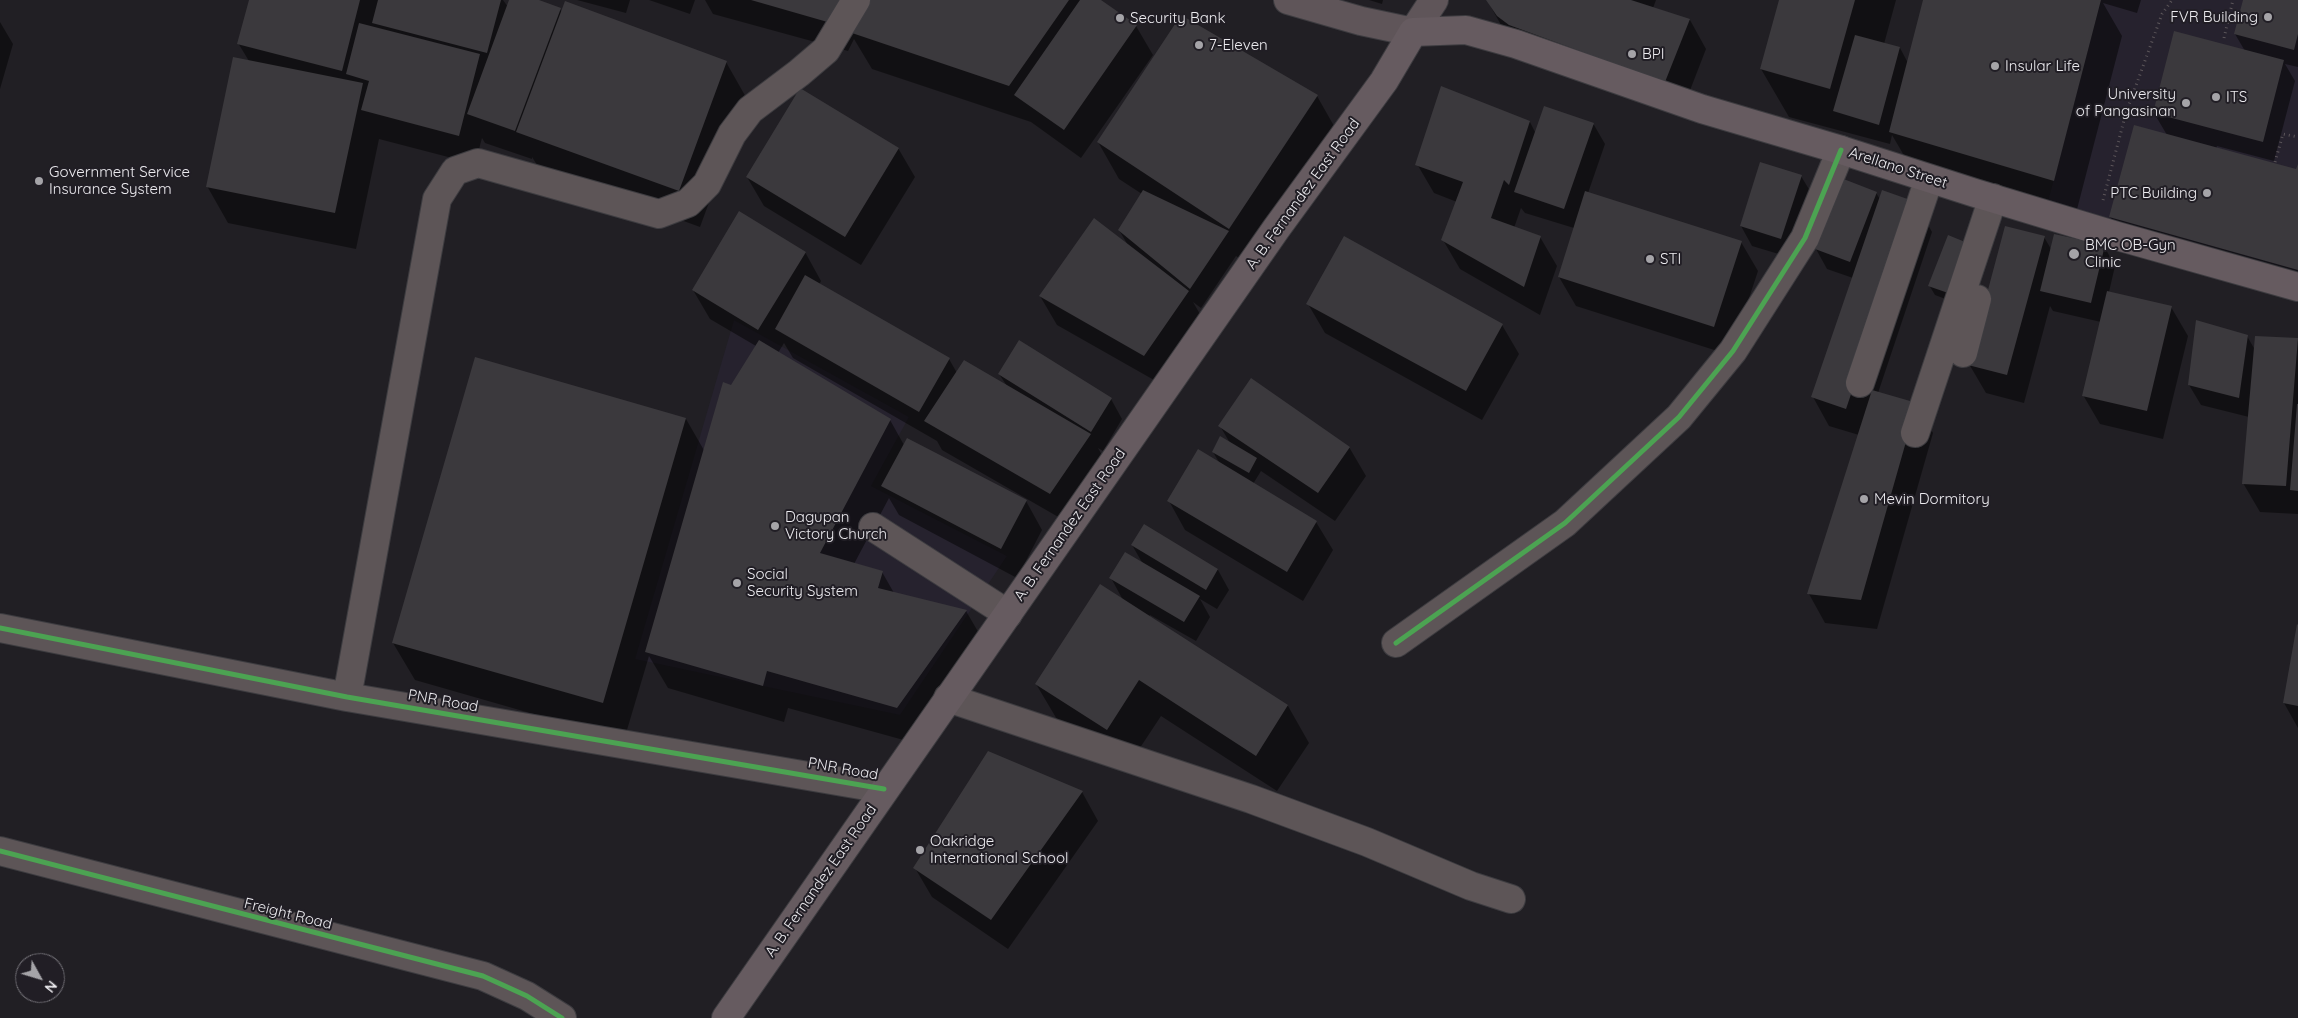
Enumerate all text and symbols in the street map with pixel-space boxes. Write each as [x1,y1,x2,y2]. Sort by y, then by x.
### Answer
place label: FVR Building [2170,8,2258,26]
place label: Security Bank [1130,9,1225,27]
marker: FVR Building [2262,11,2274,23]
marker: Security Bank [1114,12,1126,24]
place label: 7-Eleven [1209,36,1268,54]
marker: 7-Eleven [1193,39,1205,51]
place label: BPI [1642,45,1664,63]
marker: BPI [1626,48,1638,60]
place label: Insular Life [2005,57,2080,75]
marker: Insular Life [1989,60,2001,72]
place label: University of Pangasinan [2076,85,2176,120]
place label: ITS [2226,88,2247,106]
marker: ITS [2210,91,2222,103]
marker: University of Pangasinan [2180,97,2192,109]
street label: A. B. Fernandez East Road [1242,115,1364,273]
street label: Arellano Street [1847,144,1949,192]
place label: Government Service Insurance System [49,163,190,198]
marker: Government Service Insurance System [33,175,45,187]
place label: PTC Building [2110,184,2197,202]
marker: PTC Building [2201,187,2213,199]
place label: BMC OB-Gyn Clinic [2085,236,2176,271]
marker: BMC OB-Gyn Clinic [2067,247,2081,261]
place label: STI [1660,250,1681,268]
marker: STI [1644,253,1656,265]
street label: A. B. Fernandez East Road [1010,445,1130,605]
place label: Mevin Dormitory [1874,490,1990,508]
marker: Mevin Dormitory [1858,493,1870,505]
place label: Dagupan Victory Church [785,508,887,543]
marker: Dagupan Victory Church [769,520,781,532]
place label: Social Security System [747,565,858,600]
marker: Social Security System [731,577,743,589]
street label: PNR Road [406,686,480,716]
street label: PNR Road [806,754,880,784]
street label: A. B. Fernandez East Road [761,801,881,961]
place label: Oakridge International School [930,832,1068,867]
marker: Oakridge International School [914,844,926,856]
street label: Freight Road [242,894,334,934]
north arrow [15,953,65,1003]
text: N [41,977,61,996]

